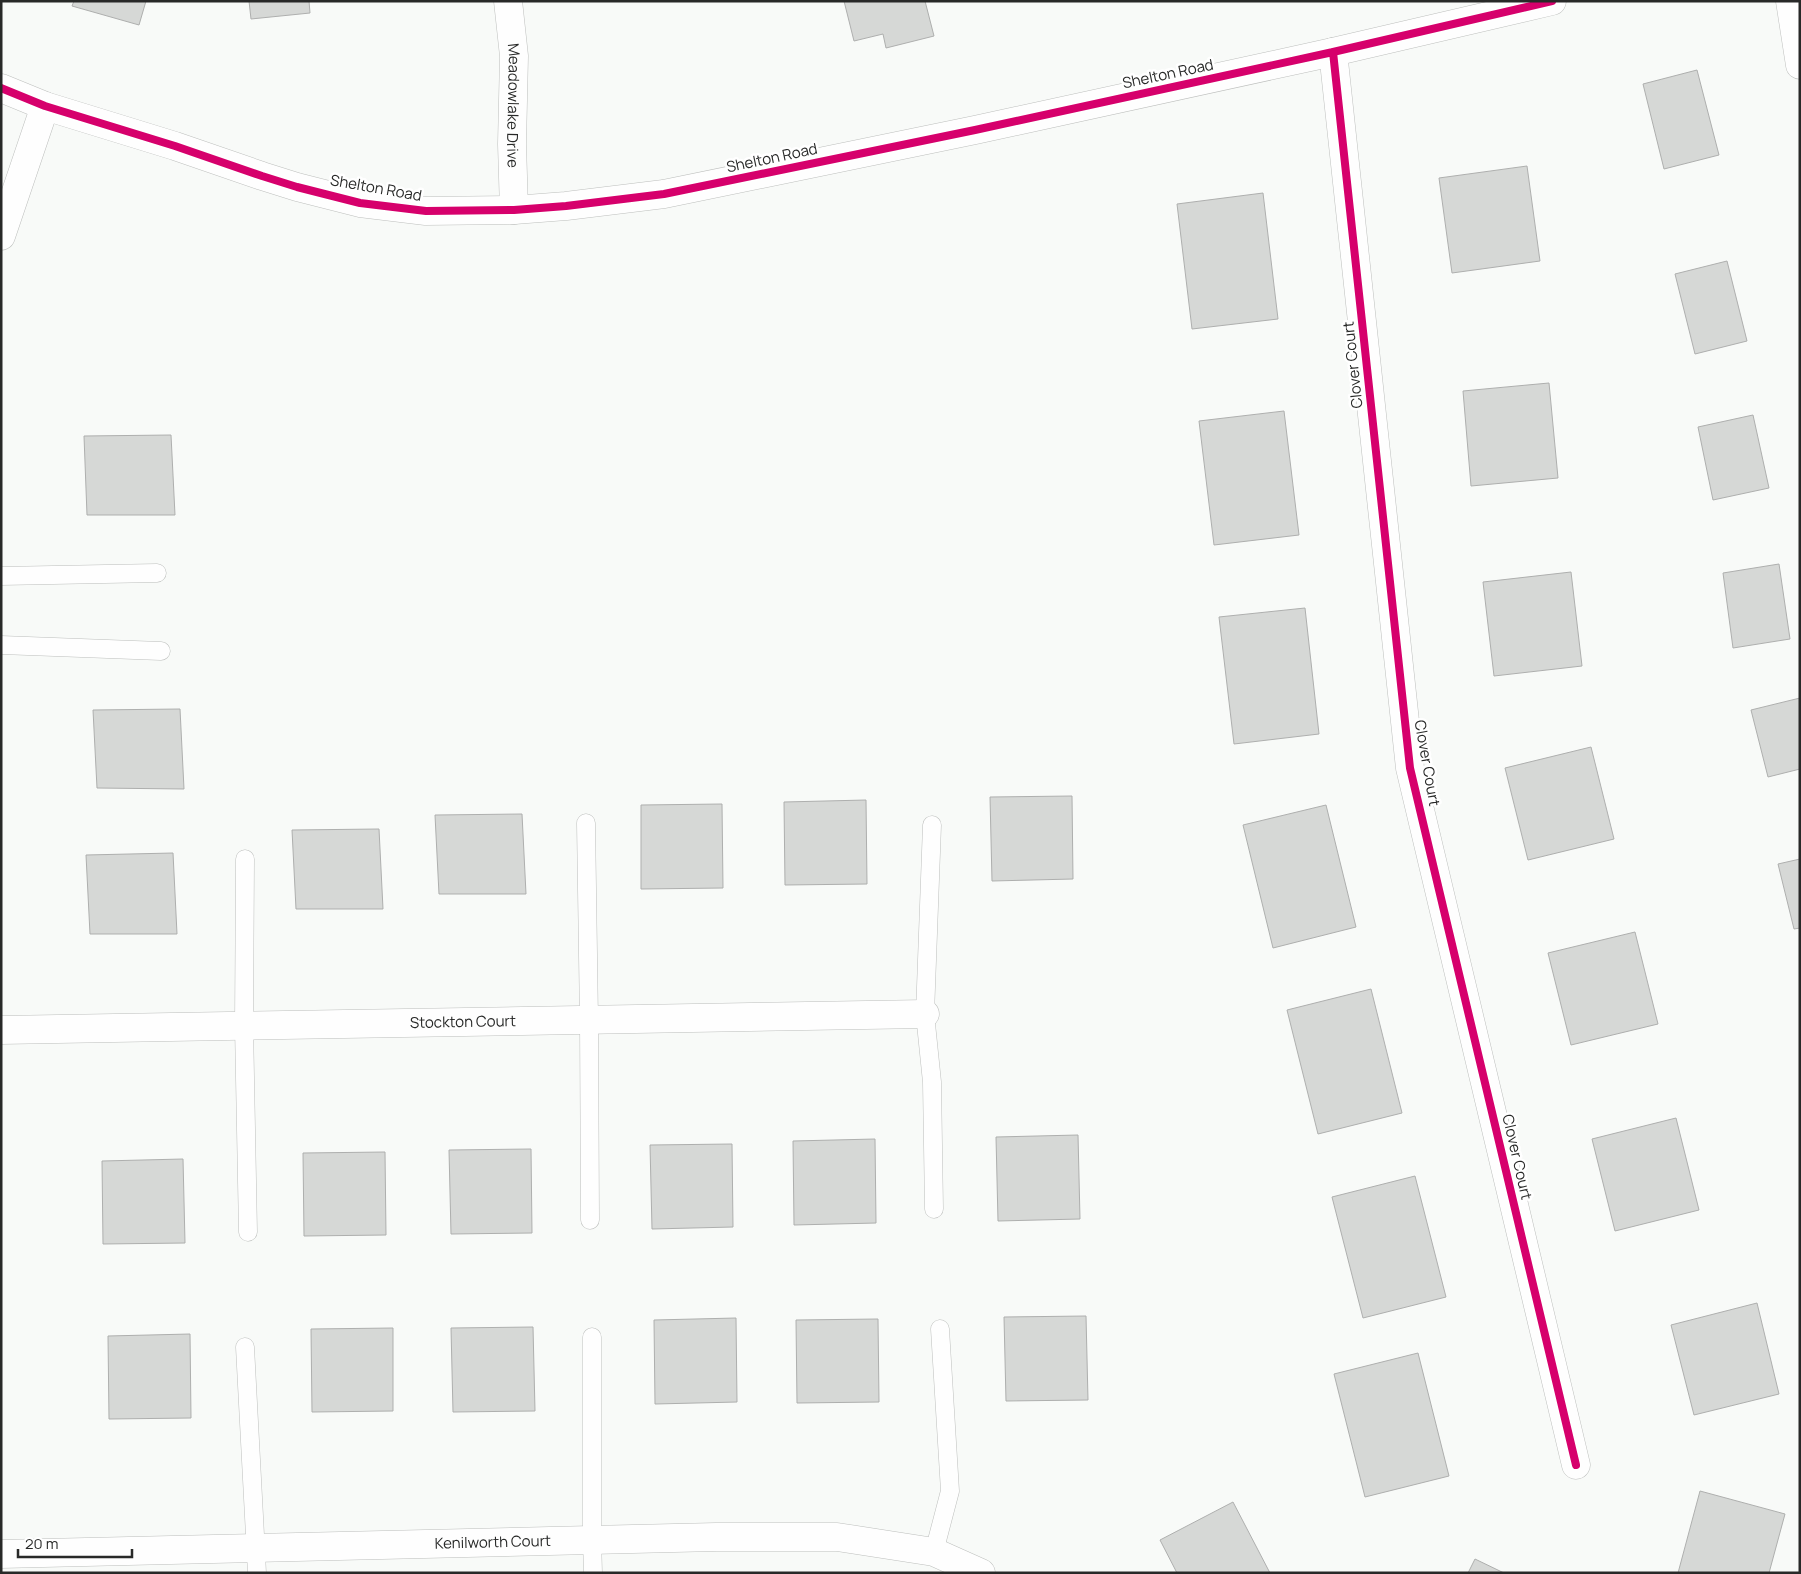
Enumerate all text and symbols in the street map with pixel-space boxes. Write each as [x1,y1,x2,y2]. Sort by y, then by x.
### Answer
street label: Meadowlake Drive [502,42,525,168]
street label: Shelton Road [1120,54,1215,93]
street label: Shelton Road [724,138,819,177]
street label: Shelton Road [329,169,423,206]
street label: Clover Court [1338,321,1368,410]
street label: Clover Court [1410,718,1445,808]
street label: Stockton Court [410,1010,516,1033]
street label: Clover Court [1497,1112,1538,1202]
scale bar [18,1526,131,1558]
street label: Kenilworth Court [434,1530,551,1554]
text: 20 m [25,1533,58,1554]

